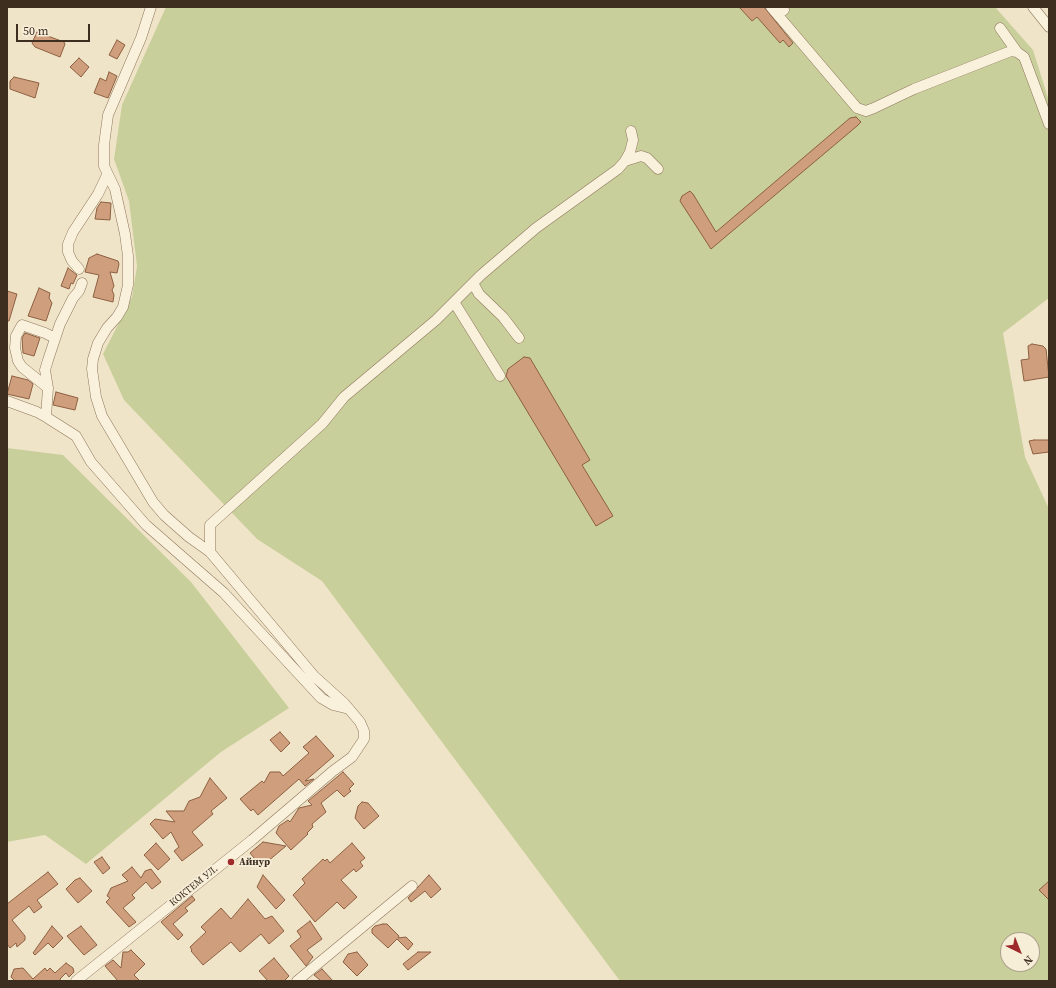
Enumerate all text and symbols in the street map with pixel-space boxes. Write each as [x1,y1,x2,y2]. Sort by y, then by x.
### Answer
scale bar [18,16,92,42]
text: 50 m [23,23,49,39]
place label: Айнур [239,856,270,868]
marker: Айнур [226,857,236,867]
street label: КОКТЕМ УЛ. [167,863,221,909]
north arrow [1000,932,1040,972]
text: N [1020,952,1036,969]

